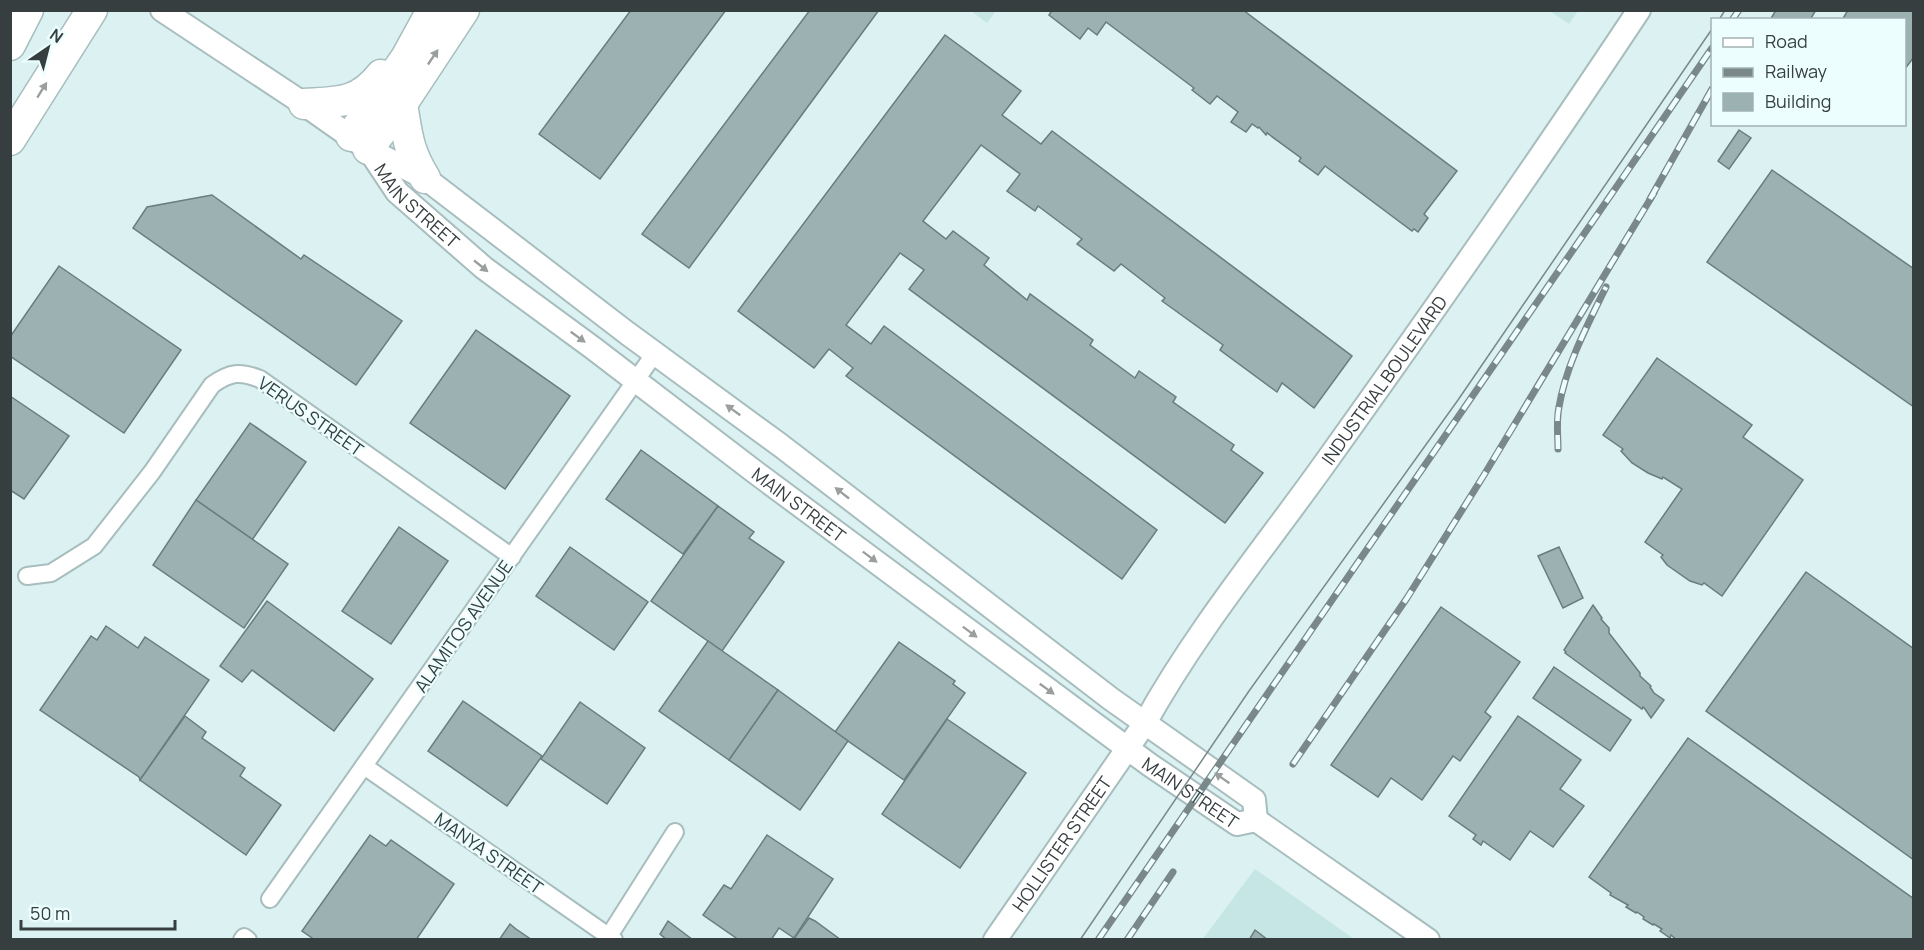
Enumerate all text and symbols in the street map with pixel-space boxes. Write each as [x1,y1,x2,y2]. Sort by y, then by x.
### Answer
north arrow [18,18,78,78]
legend [1711,18,1906,126]
text: N [46,23,68,48]
text: Road [1765,29,1808,53]
one-way arrow [427,49,438,65]
text: Railway [1765,59,1827,83]
one-way arrow [36,82,47,98]
text: Building [1765,89,1831,113]
street label: MAIN STREET [369,159,465,253]
one-way arrow [473,259,489,272]
street label: INDUSTRIAL BOULEVARD [1316,291,1452,469]
one-way arrow [570,331,586,343]
street label: VERUS STREET [253,371,369,461]
one-way arrow [726,405,741,417]
street label: MAIN STREET [747,462,851,548]
one-way arrow [834,486,850,499]
one-way arrow [862,550,877,562]
street label: ALAMITOS AVENUE [408,555,518,697]
one-way arrow [962,626,978,638]
one-way arrow [1039,682,1054,694]
street label: MAIN STREET [1138,751,1243,834]
street label: HOLLISTER STREET [1006,771,1117,916]
one-way arrow [1215,772,1231,784]
street label: MANYA STREET [430,807,548,899]
scale bar [21,893,176,931]
text: 50 m [30,901,70,925]

